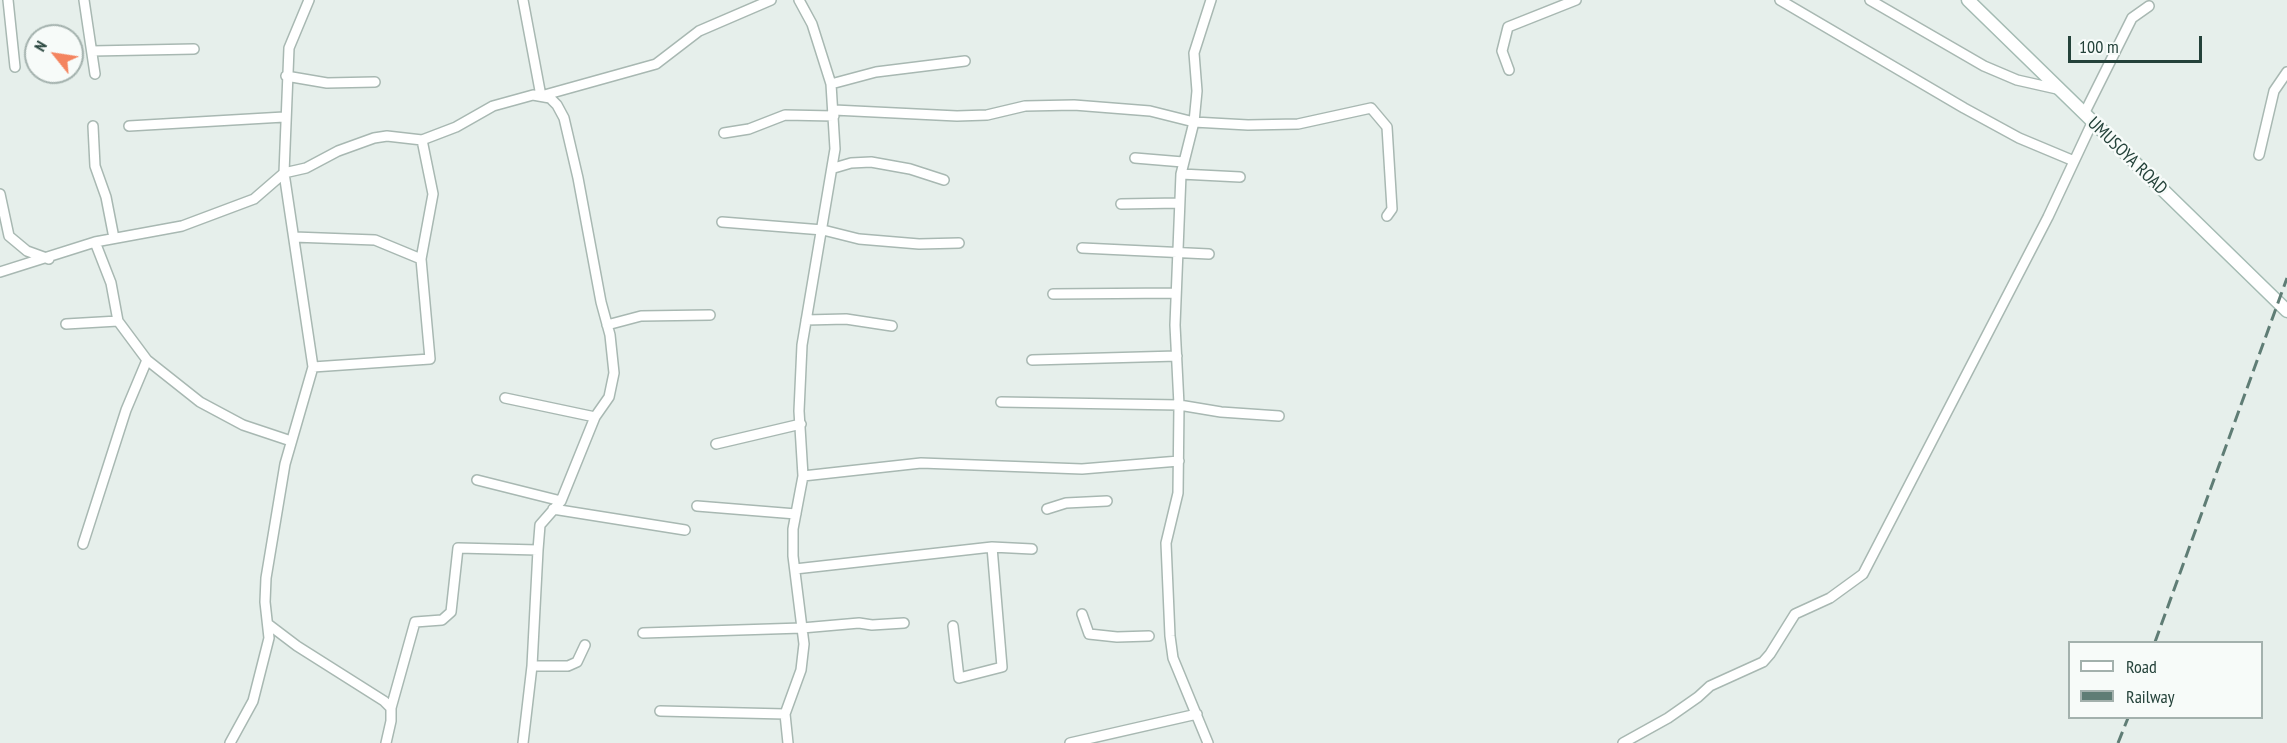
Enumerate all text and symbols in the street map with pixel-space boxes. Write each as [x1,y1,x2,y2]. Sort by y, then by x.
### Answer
north arrow [24,24,84,84]
scale bar [2071,24,2204,62]
text: 100 m [2079,35,2119,58]
text: N [29,37,51,55]
street label: UMUSOYA ROAD [2083,113,2171,199]
legend [2068,641,2263,719]
text: Road [2126,655,2157,678]
text: Railway [2126,685,2175,708]

